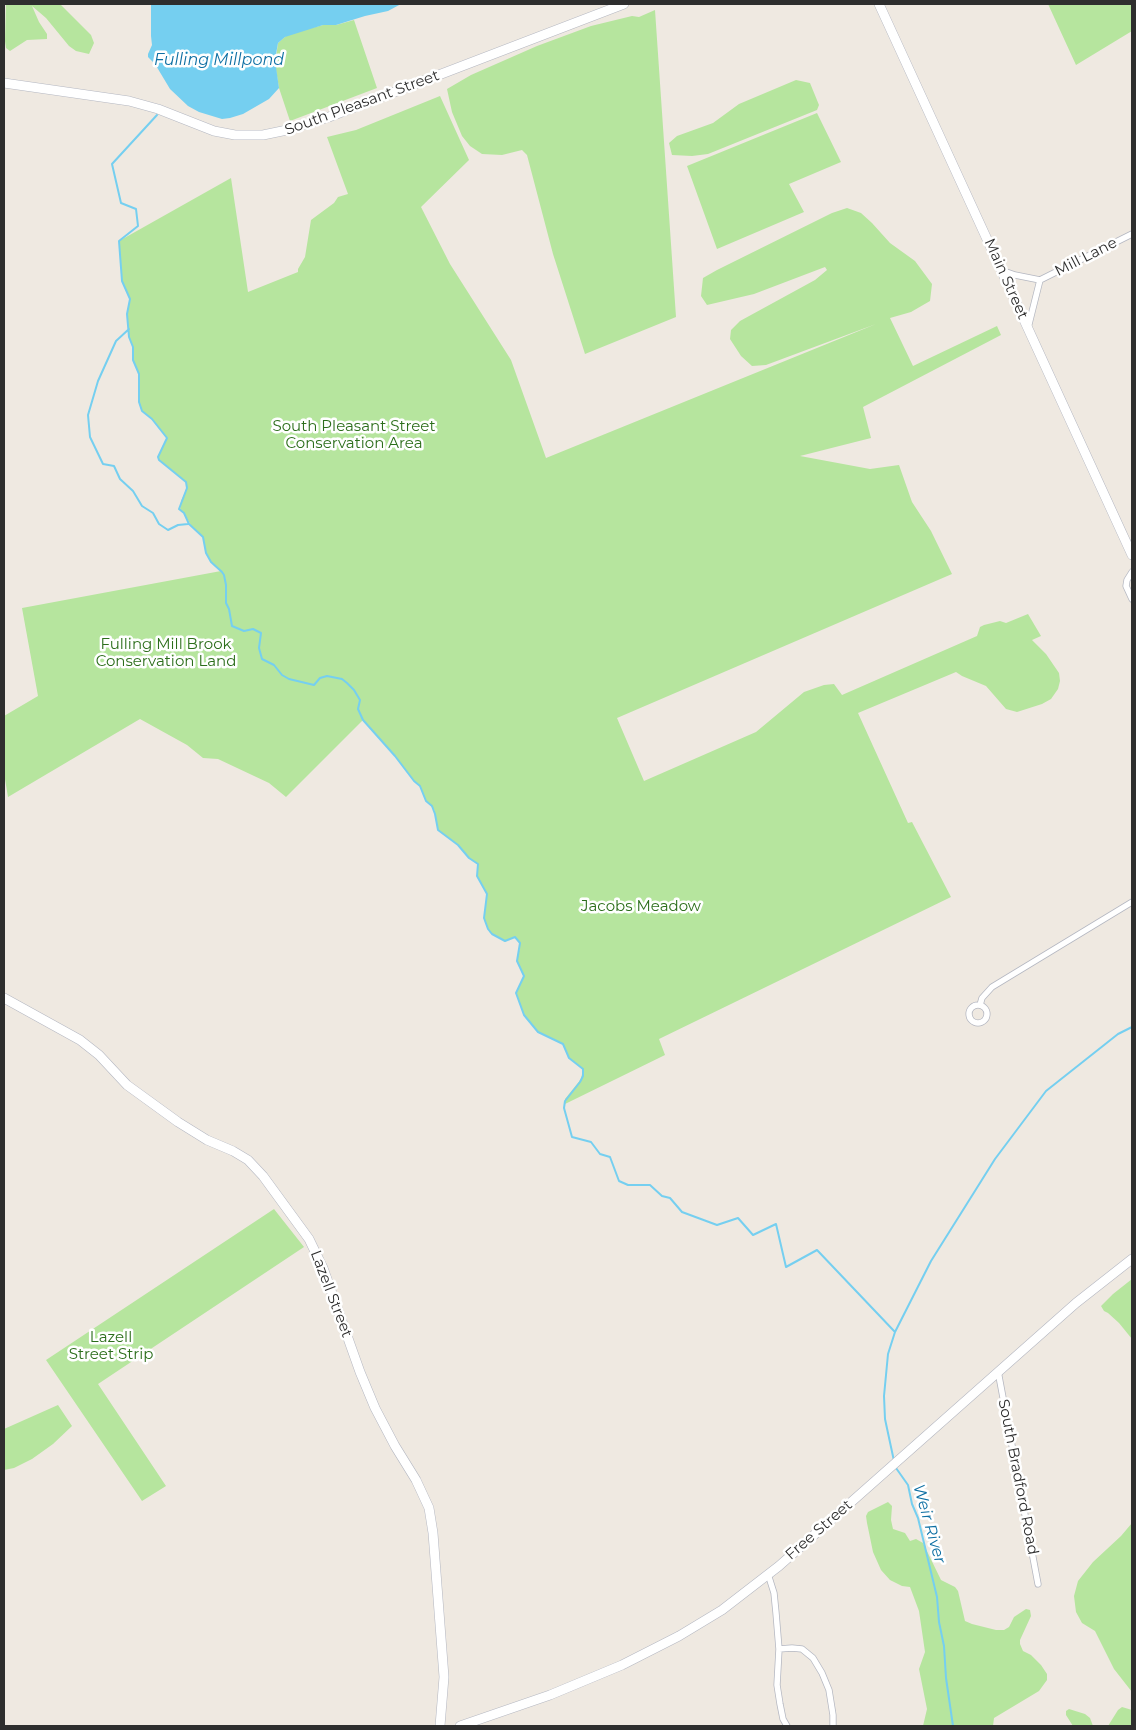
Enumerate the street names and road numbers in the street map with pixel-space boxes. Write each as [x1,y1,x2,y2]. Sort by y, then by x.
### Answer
street label: South Pleasant Street [282,67,442,139]
street label: Mill Lane [1052,234,1120,280]
street label: Main Street [980,236,1032,322]
street label: Lazell Street [306,1248,356,1340]
street label: South Bradford Road [994,1398,1042,1556]
street label: Free Street [782,1496,856,1564]

